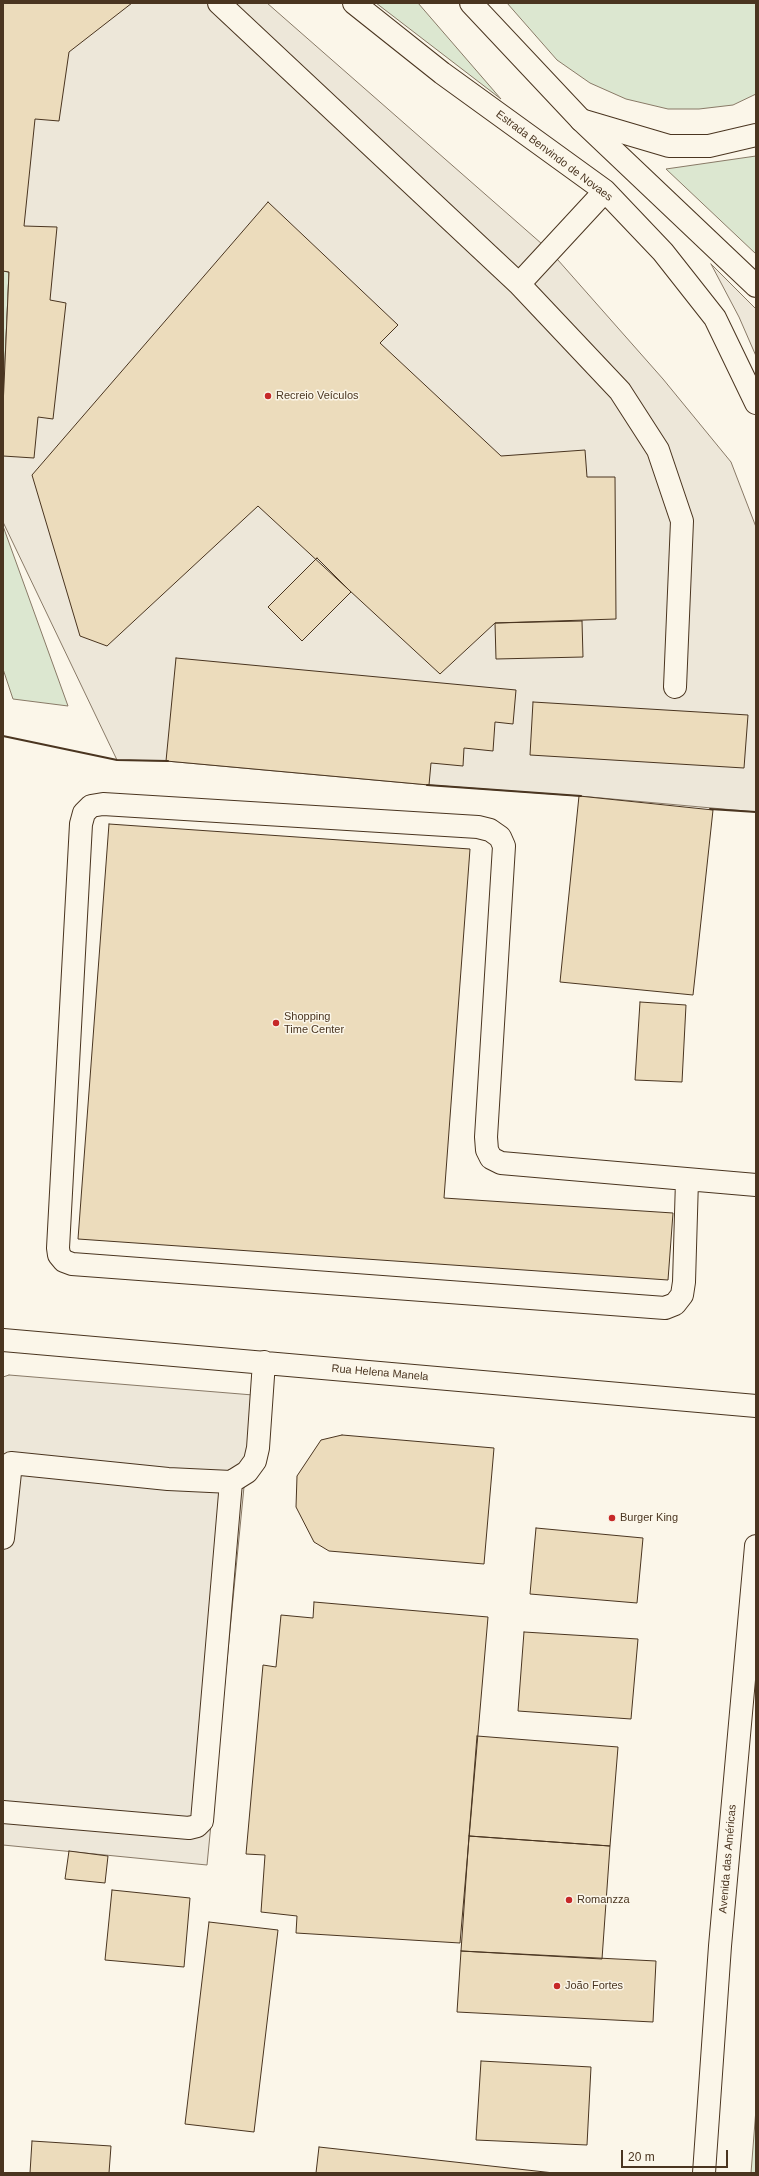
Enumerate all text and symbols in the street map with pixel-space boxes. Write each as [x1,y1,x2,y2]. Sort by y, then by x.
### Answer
street label: Estrada Benvindo de Novaes [493,108,615,204]
place label: Recreio Veículos [276,389,359,403]
marker: Recreio Veículos [263,391,273,401]
place label: Shopping Time Center [284,1010,344,1036]
marker: Shopping Time Center [271,1018,281,1028]
street label: Rua Helena Manela [331,1362,429,1384]
place label: Burger King [620,1511,678,1525]
marker: Burger King [607,1513,617,1523]
street label: Avenida das Américas [717,1804,739,1914]
place label: Romanzza [577,1893,630,1907]
marker: Romanzza [564,1895,574,1905]
place label: João Fortes [565,1979,623,1993]
marker: João Fortes [552,1981,562,1991]
scale bar [623,2142,730,2168]
text: 20 m [628,2150,655,2164]

